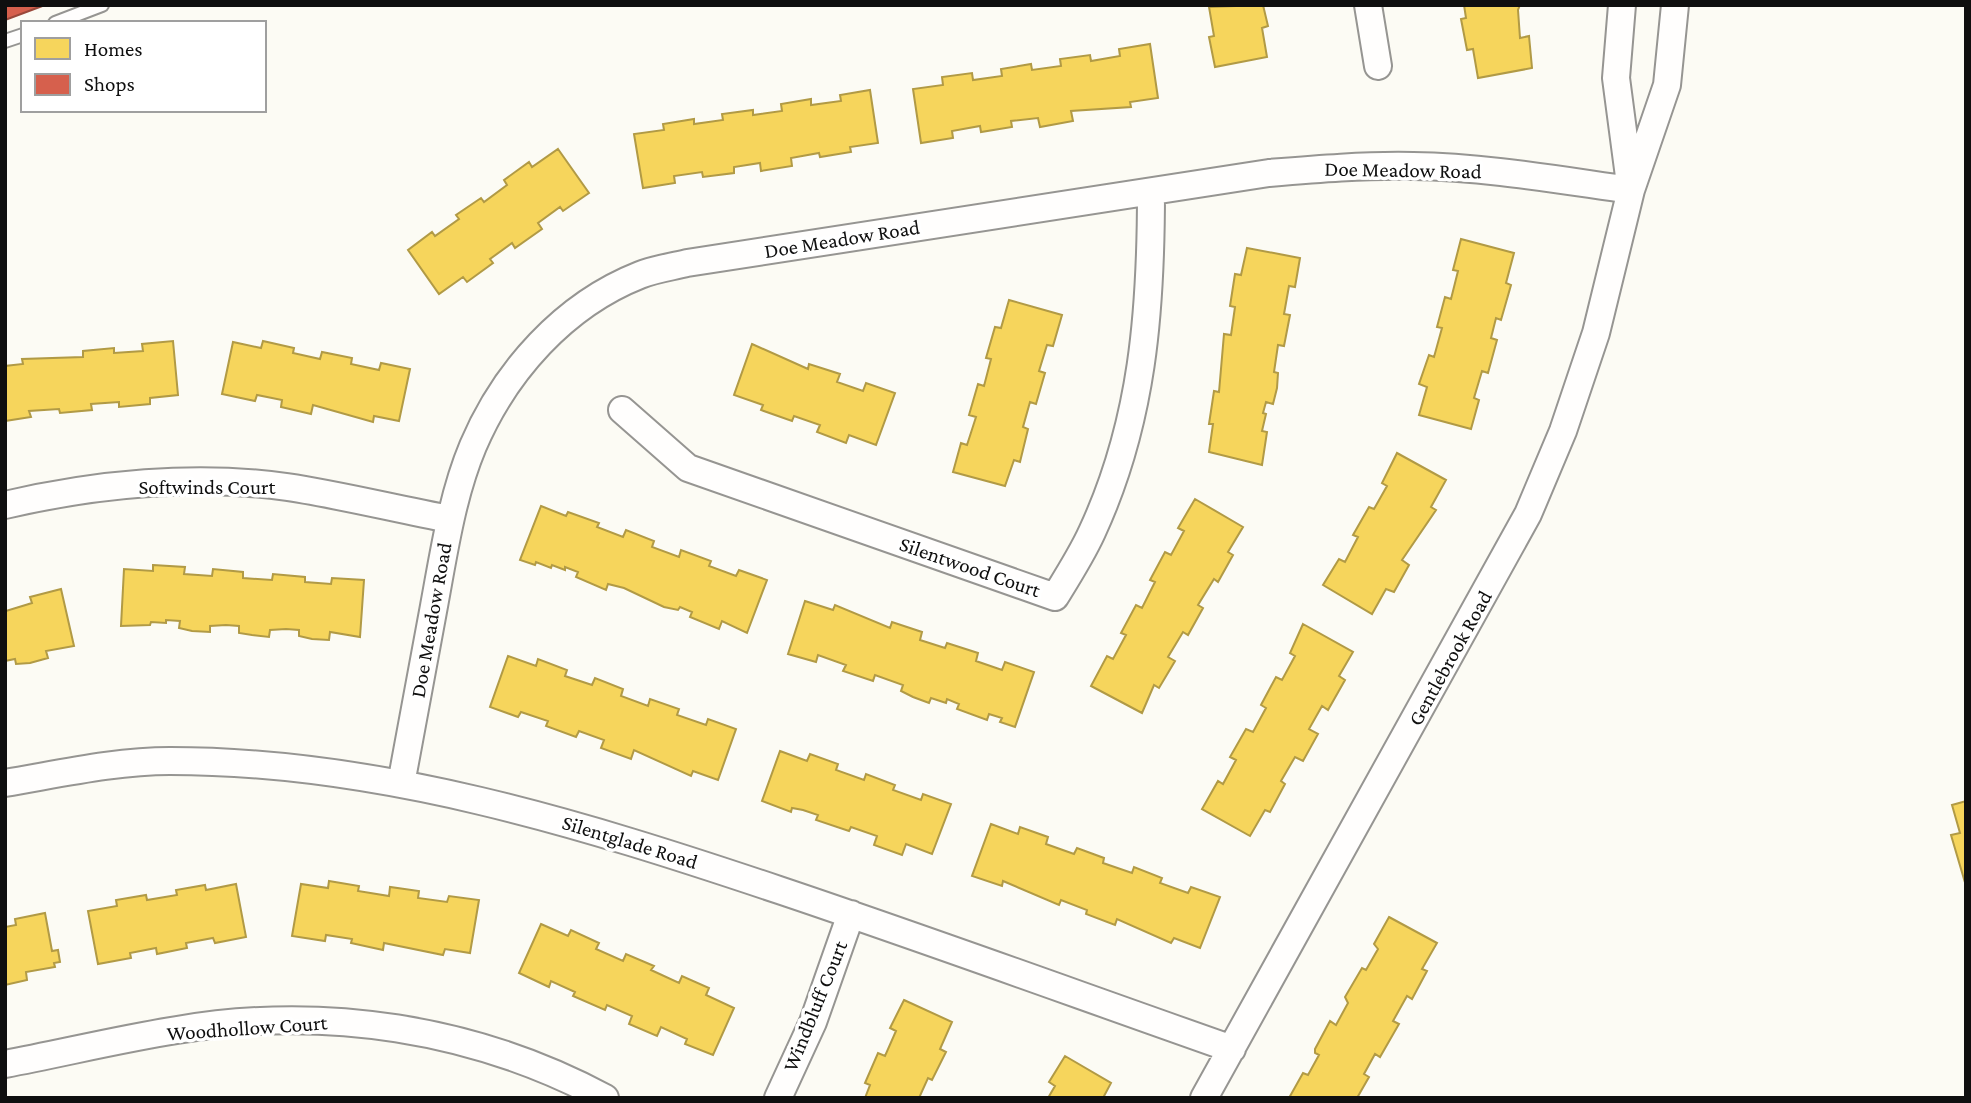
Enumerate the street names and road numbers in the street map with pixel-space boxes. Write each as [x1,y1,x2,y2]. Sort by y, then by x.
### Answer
street label: Doe Meadow Road [1324,157,1482,183]
street label: Doe Meadow Road [762,215,922,263]
street label: Softwinds Court [138,475,277,499]
street label: Silentwood Court [896,532,1045,603]
street label: Doe Meadow Road [406,540,456,700]
street label: Gentlebrook Road [1403,586,1497,730]
street label: Silentglade Road [559,810,701,874]
street label: Windbluff Court [778,936,853,1075]
street label: Woodhollow Court [166,1010,329,1046]

